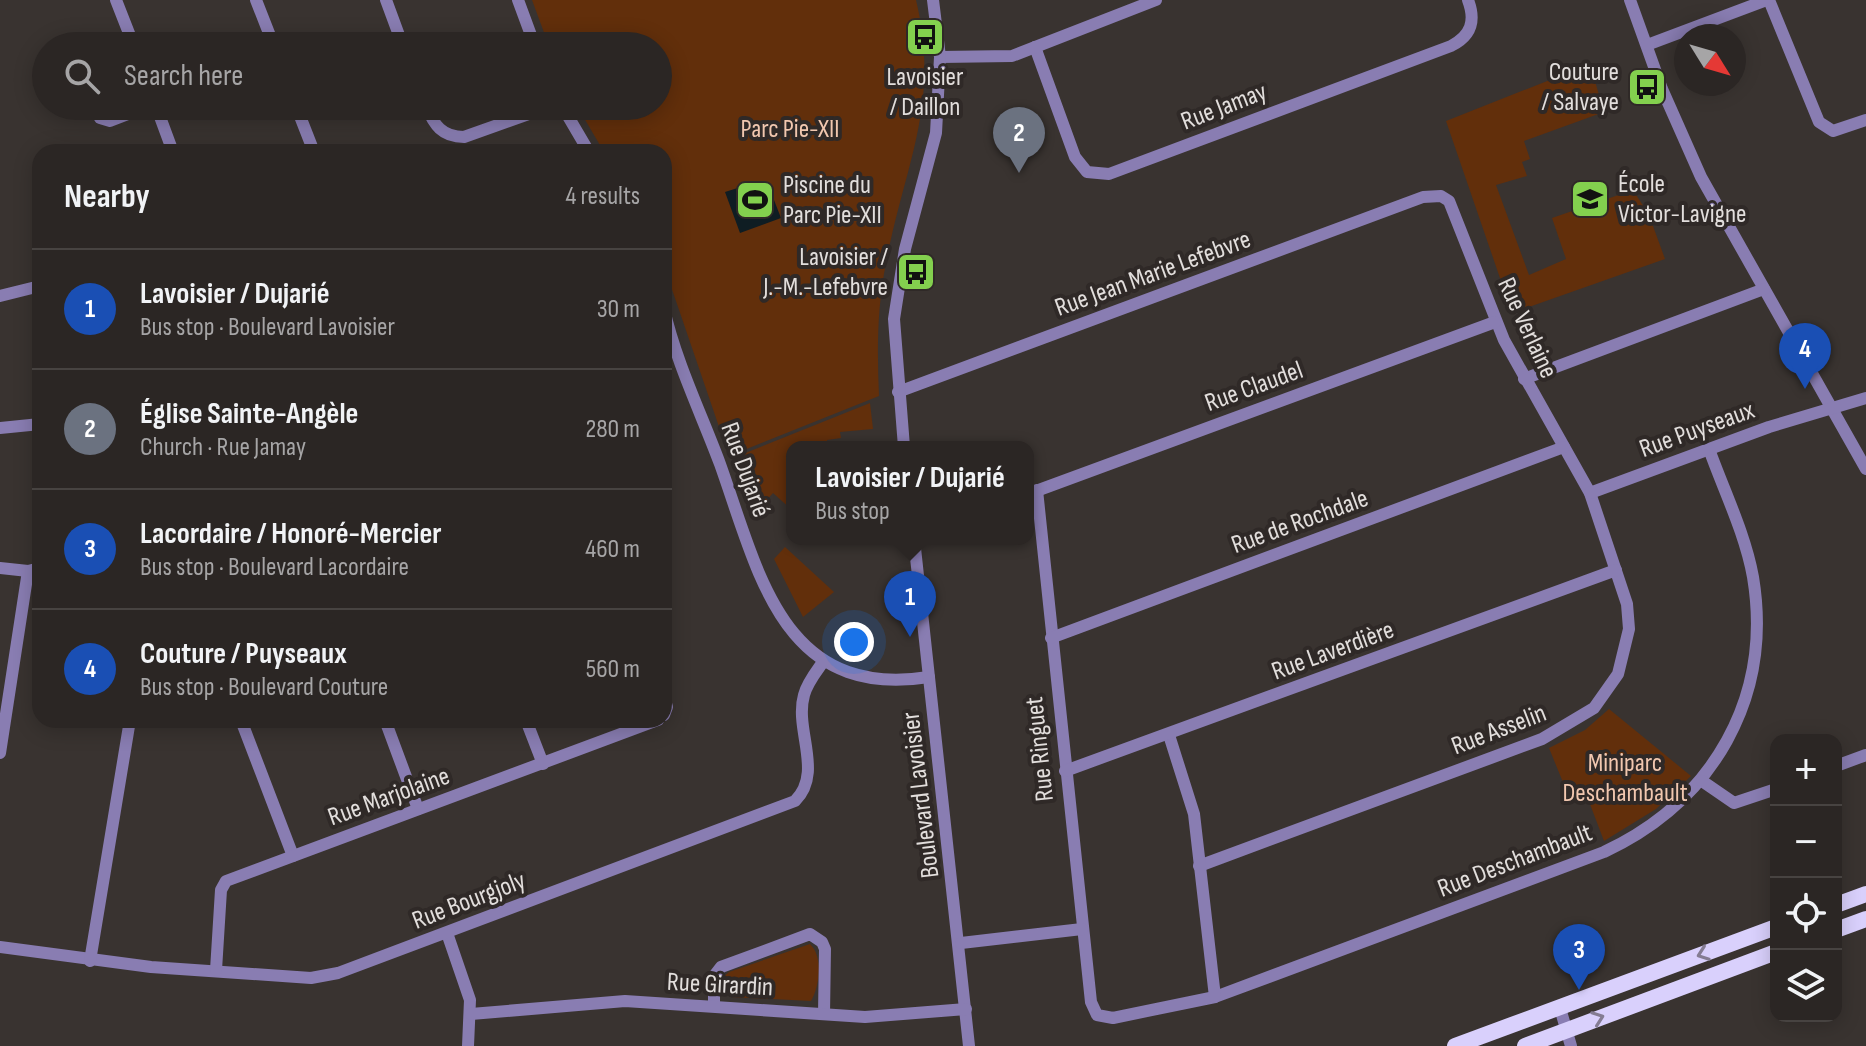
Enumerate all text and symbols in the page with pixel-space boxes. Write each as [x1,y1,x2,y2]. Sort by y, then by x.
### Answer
bus stop icon: Lavoisier / Daillon [904,16,946,58]
north arrow [1674,24,1746,96]
search box [32,32,672,120]
icon: search [60,54,104,98]
place label: Couture / Salvaye [1542,57,1619,118]
text: Search here [124,58,243,94]
place label: Lavoisier / Daillon [886,62,964,123]
bus stop icon: Couture / Salvaye [1626,66,1668,108]
street label: Rue Jamay [1177,77,1271,137]
pin: 2 [993,107,1045,173]
park label: Parc Pie-XII [741,114,839,145]
place label: École Victor-Lavigne [1618,169,1747,230]
place label: Piscine du Parc Pie-XII [783,170,882,231]
text: Nearby [64,176,150,217]
school or university icon: École Victor-Lavigne [1569,178,1611,220]
sports icon: Piscine du Parc Pie-XII [734,179,776,221]
text: 4 results [565,181,640,212]
street label: Rue Jean Marie Lefebvre [1051,224,1255,324]
place label: Lavoisier / J.-M.-Lefebvre [762,242,888,303]
bus stop icon: Lavoisier / J.-M.-Lefebvre [895,251,937,293]
street label: Rue Verlaine [1490,273,1564,383]
text: Lavoisier / Dujarié [140,276,330,312]
text: 1 [85,294,95,325]
text: 30 m [597,294,640,325]
text: Bus stop · Boulevard Lavoisier [140,312,395,343]
pin: 4 [1779,323,1831,389]
street label: Rue Claudel [1201,355,1307,419]
street label: Rue Puyseaux [1635,395,1759,465]
text: Église Sainte-Angèle [140,396,358,432]
text: 2 [84,414,96,445]
text: 280 m [585,414,640,445]
street label: Rue Dujarié [714,418,776,522]
text: Church · Rue Jamay [140,432,306,463]
popup [786,441,1034,545]
text: Lavoisier / Dujarié [815,460,1005,496]
street label: Rue de Rochdale [1227,483,1373,561]
text: Bus stop [815,496,890,527]
text: Lacordaire / Honoré-Mercier [140,516,442,552]
text: 3 [84,534,96,565]
text: 460 m [585,534,640,565]
text: Bus stop · Boulevard Lacordaire [140,552,409,583]
pin: 1 [884,571,936,637]
street label: Rue Laverdière [1268,615,1398,687]
your location [834,622,874,662]
text: Couture / Puyseaux [140,636,347,672]
text: 4 [84,654,96,685]
text: 560 m [586,654,640,685]
text: Bus stop · Boulevard Couture [140,672,388,703]
street label: Rue Ringuet [1019,695,1061,803]
street label: Rue Asselin [1447,698,1551,762]
street label: Boulevard Lavoisier [895,710,947,880]
map controls [1770,734,1842,1022]
button: + [1770,734,1842,806]
park label: Miniparc Deschambault [1562,748,1688,809]
street label: Rue Marjolaine [324,761,454,833]
button: − [1770,806,1842,878]
street label: Rue Deschambault [1434,817,1597,905]
street label: Rue Bourgjoly [408,865,530,937]
button: locate [1770,878,1842,950]
pin: 3 [1553,924,1605,990]
one-way arrow [1697,944,1711,961]
button: layers [1770,950,1842,1022]
street label: Rue Girardin [666,967,774,1003]
one-way arrow [1590,1011,1604,1028]

